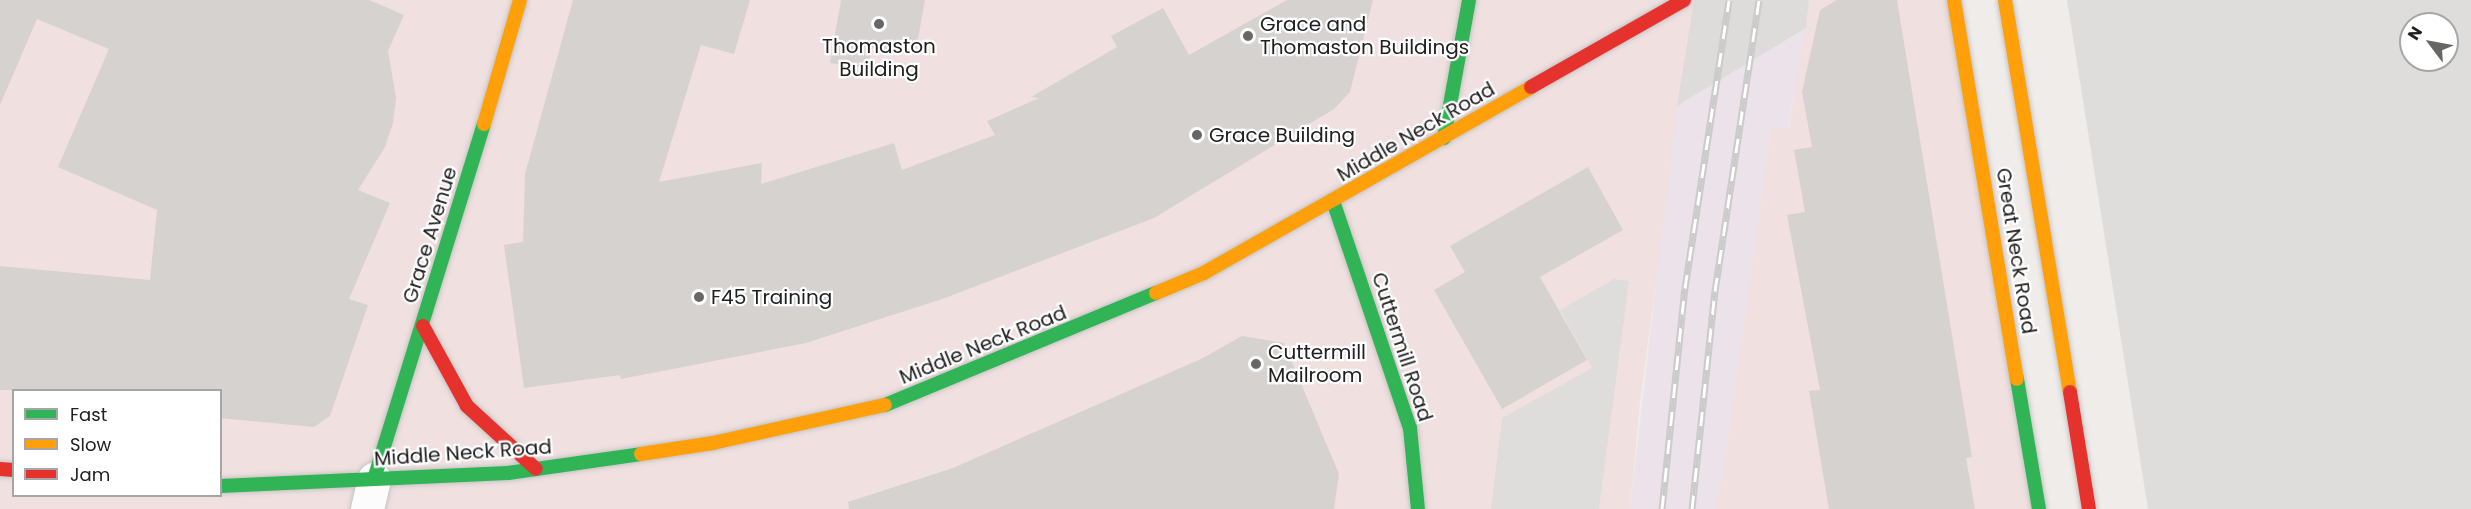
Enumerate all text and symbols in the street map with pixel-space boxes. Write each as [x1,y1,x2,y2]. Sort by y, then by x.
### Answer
north arrow [2399,12,2459,72]
place label: Grace and Thomaston Buildings [1260,13,1469,60]
marker: Thomaston Building [872,17,886,31]
text: N [2402,22,2428,44]
marker: Grace and Thomaston Buildings [1241,29,1255,43]
place label: Thomaston Building [822,34,936,81]
street label: Middle Neck Road [1333,77,1499,187]
place label: Grace Building [1209,123,1355,147]
marker: Grace Building [1190,128,1204,142]
street label: Grace Avenue [398,164,462,306]
street label: Great Neck Road [1991,166,2041,336]
street label: Cuttermill Road [1367,269,1437,425]
place label: F45 Training [711,285,832,309]
marker: F45 Training [692,290,706,304]
street label: Middle Neck Road [896,301,1070,389]
place label: Cuttermill Mailroom [1268,340,1366,387]
marker: Cuttermill Mailroom [1249,357,1263,371]
legend [12,389,222,497]
text: Fast [70,402,107,427]
text: Slow [70,432,111,457]
street label: Middle Neck Road [373,435,553,471]
text: Jam [70,462,110,487]

